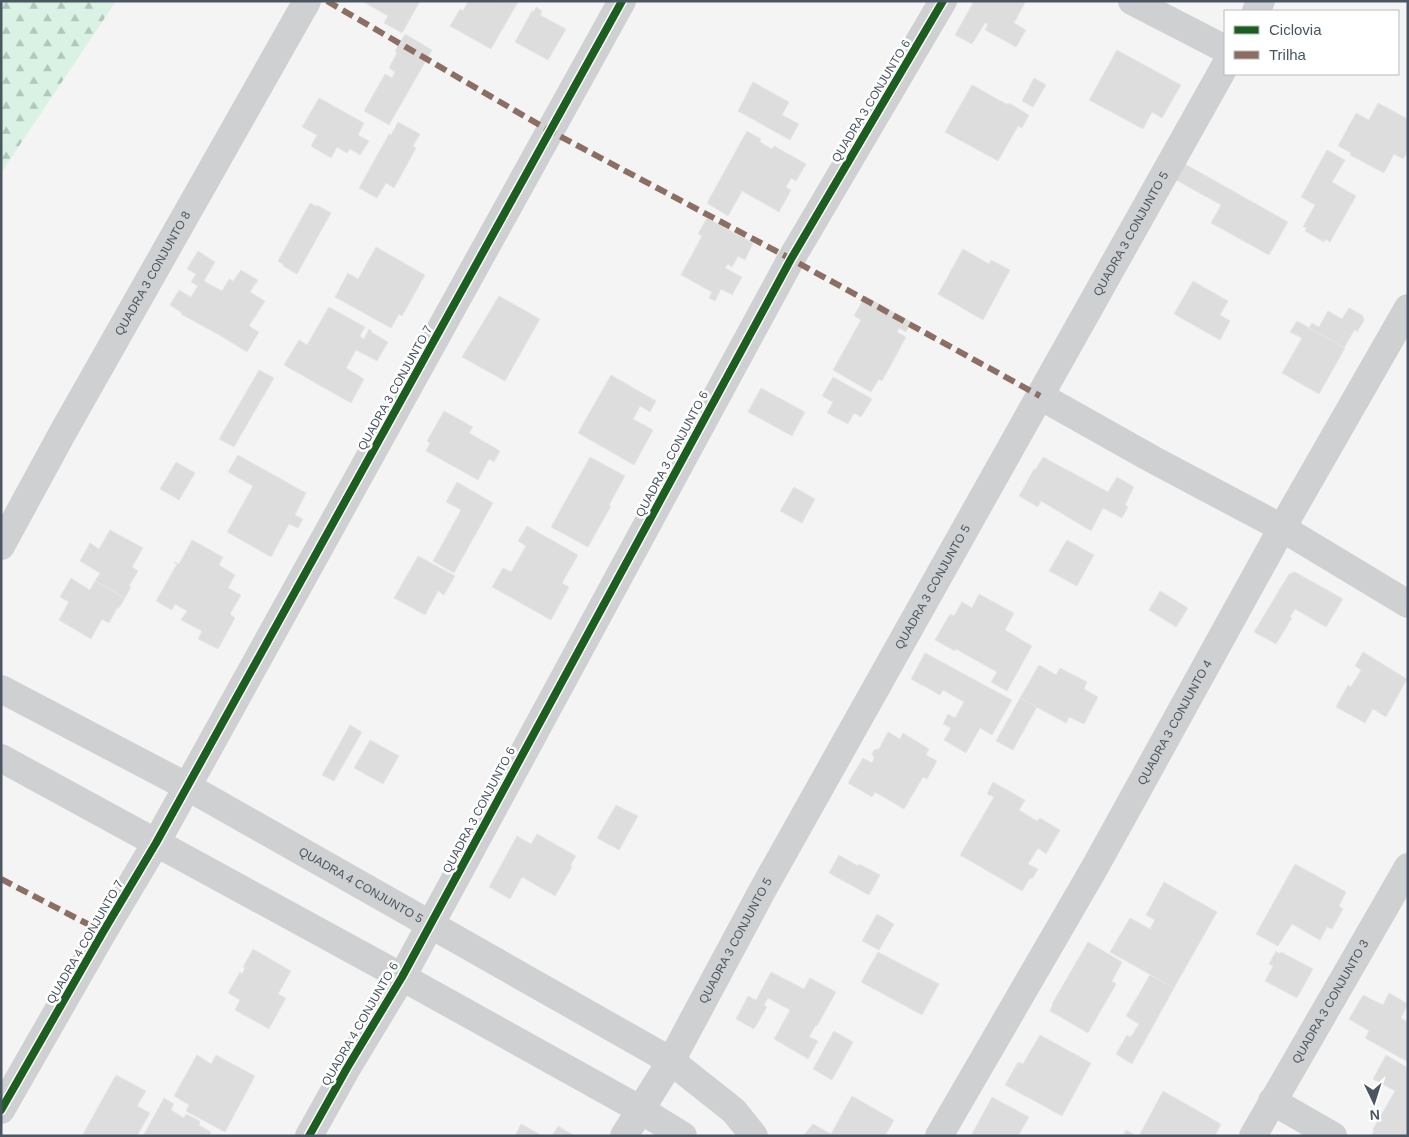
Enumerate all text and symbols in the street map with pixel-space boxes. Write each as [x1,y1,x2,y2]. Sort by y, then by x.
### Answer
legend [1224,10,1399,75]
text: Ciclovia [1269,21,1322,38]
street label: QUADRA 3 CONJUNTO 6 [829,37,913,165]
text: Trilha [1269,46,1307,63]
street label: QUADRA 3 CONJUNTO 5 [1090,169,1172,299]
street label: QUADRA 3 CONJUNTO 8 [112,209,194,338]
street label: QUADRA 3 CONJUNTO 7 [355,323,435,453]
street label: QUADRA 3 CONJUNTO 6 [633,388,711,519]
street label: QUADRA 3 CONJUNTO 5 [892,522,973,652]
street label: QUADRA 3 CONJUNTO 4 [1135,657,1215,787]
street label: QUADRA 3 CONJUNTO 6 [440,744,518,875]
street label: QUADRA 4 CONJUNTO 5 [296,844,426,926]
street label: QUADRA 3 CONJUNTO 5 [696,875,775,1006]
street label: QUADRA 4 CONJUNTO 7 [44,877,126,1006]
street label: QUADRA 3 CONJUNTO 3 [1289,937,1372,1066]
street label: QUADRA 4 CONJUNTO 6 [319,959,401,1088]
north arrow [1349,1077,1399,1127]
text: N [1369,1107,1381,1123]

